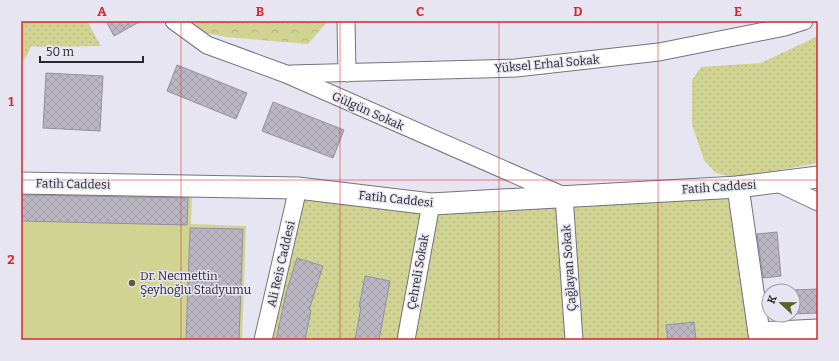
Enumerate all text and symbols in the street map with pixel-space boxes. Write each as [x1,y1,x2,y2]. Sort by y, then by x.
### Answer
text: A [97,4,107,19]
text: B [256,4,264,19]
text: C [416,4,424,19]
text: D [573,4,583,19]
text: E [734,4,742,19]
scale bar [40,38,143,64]
text: 50 m [46,45,75,59]
street label: Yüksel Erhal Sokak [494,52,600,76]
street label: Gülgün Sokak [330,89,406,133]
text: 1 [8,94,14,109]
street label: Fatih Caddesi [35,176,111,192]
street label: Fatih Caddesi [681,177,757,197]
street label: Fatih Caddesi [358,188,434,210]
street label: Ali Reis Caddesi [264,219,298,308]
street label: Çağlayan Sokak [559,224,579,312]
street label: Çehreli Sokak [404,233,432,311]
text: 2 [7,252,15,267]
place label: Dr. Necmettin Şeyhoğlu Stadyumu [140,269,252,297]
marker: Dr. Necmettin Şeyhoğlu Stadyumu [127,278,137,288]
north arrow [761,283,801,323]
text: K [765,293,780,306]

